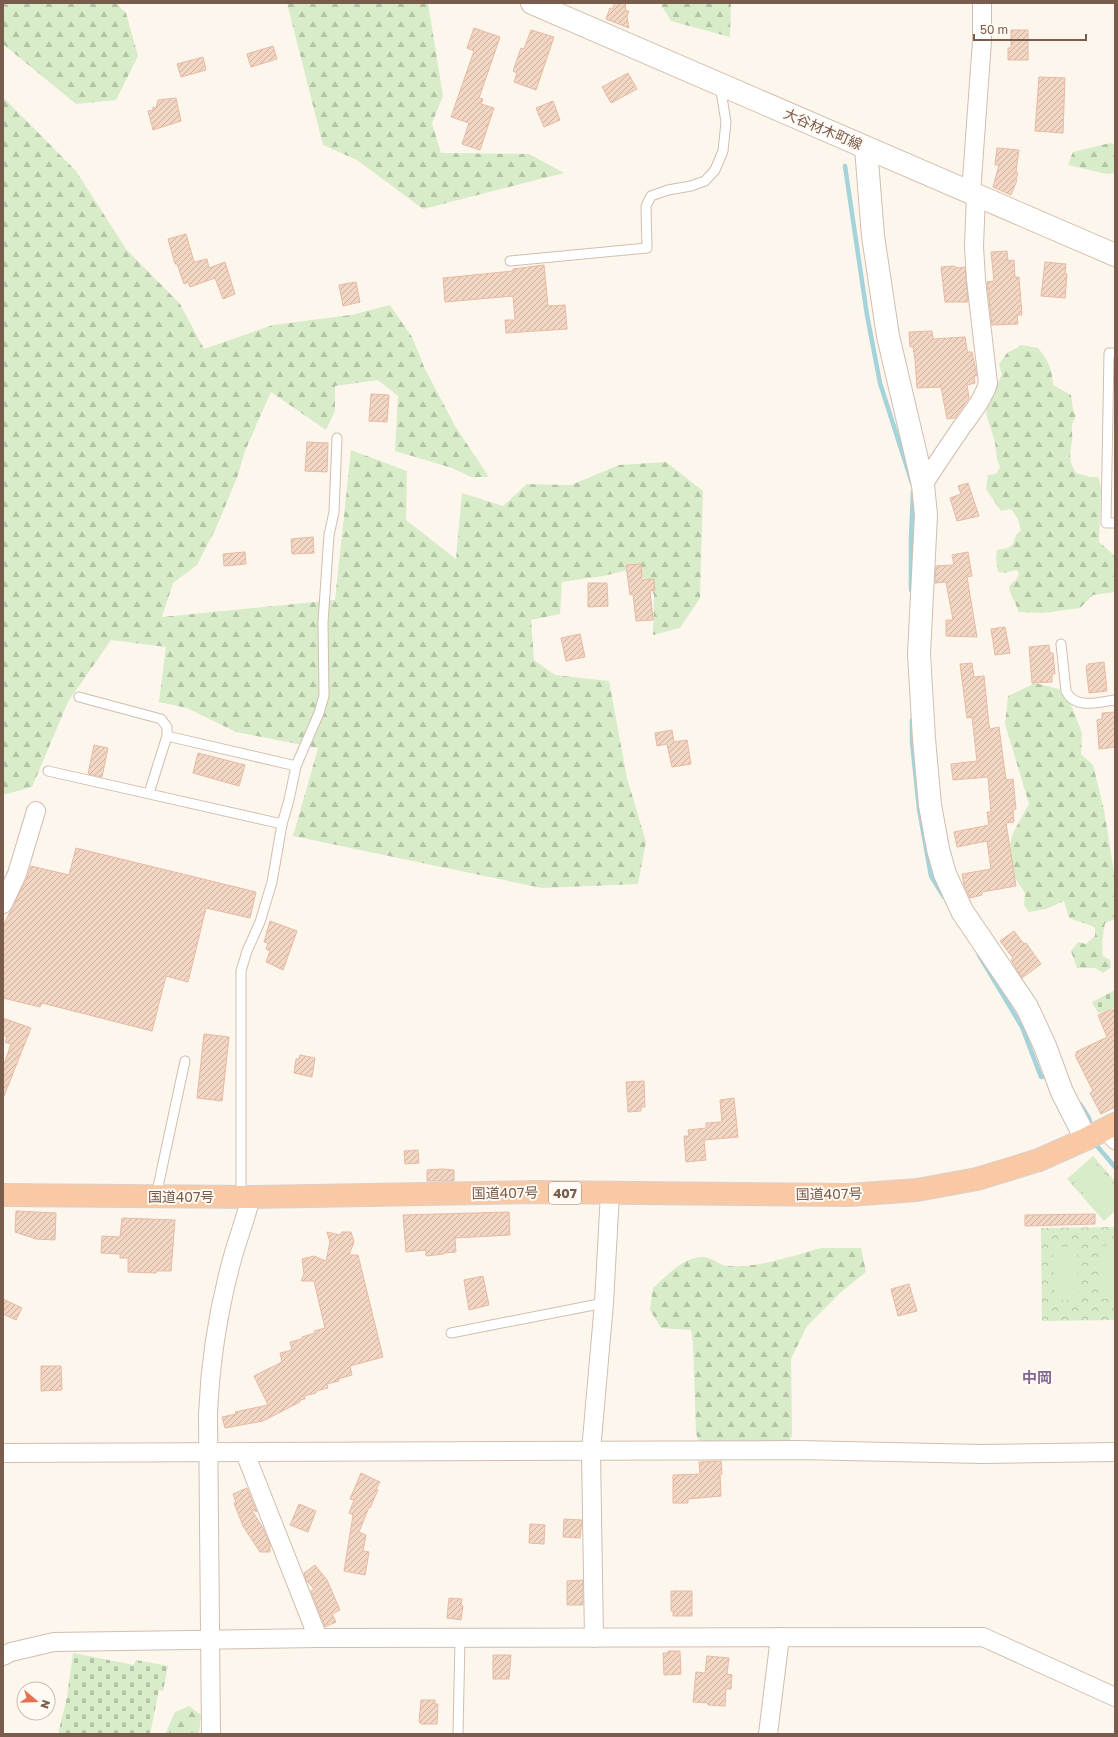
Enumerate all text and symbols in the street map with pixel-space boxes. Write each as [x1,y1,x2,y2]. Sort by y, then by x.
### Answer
scale bar [974,16,1086,42]
text: 50 m [980,22,1008,37]
street label: 大谷材木町線 [781,104,865,153]
road number: 407 [549,1182,581,1204]
street label: 国道407号 [472,1183,538,1202]
street label: 国道407号 [796,1184,862,1203]
street label: 国道407号 [148,1188,214,1205]
district label: 中岡 [1022,1368,1052,1386]
north arrow [16,1681,56,1721]
text: N [38,1698,53,1710]

